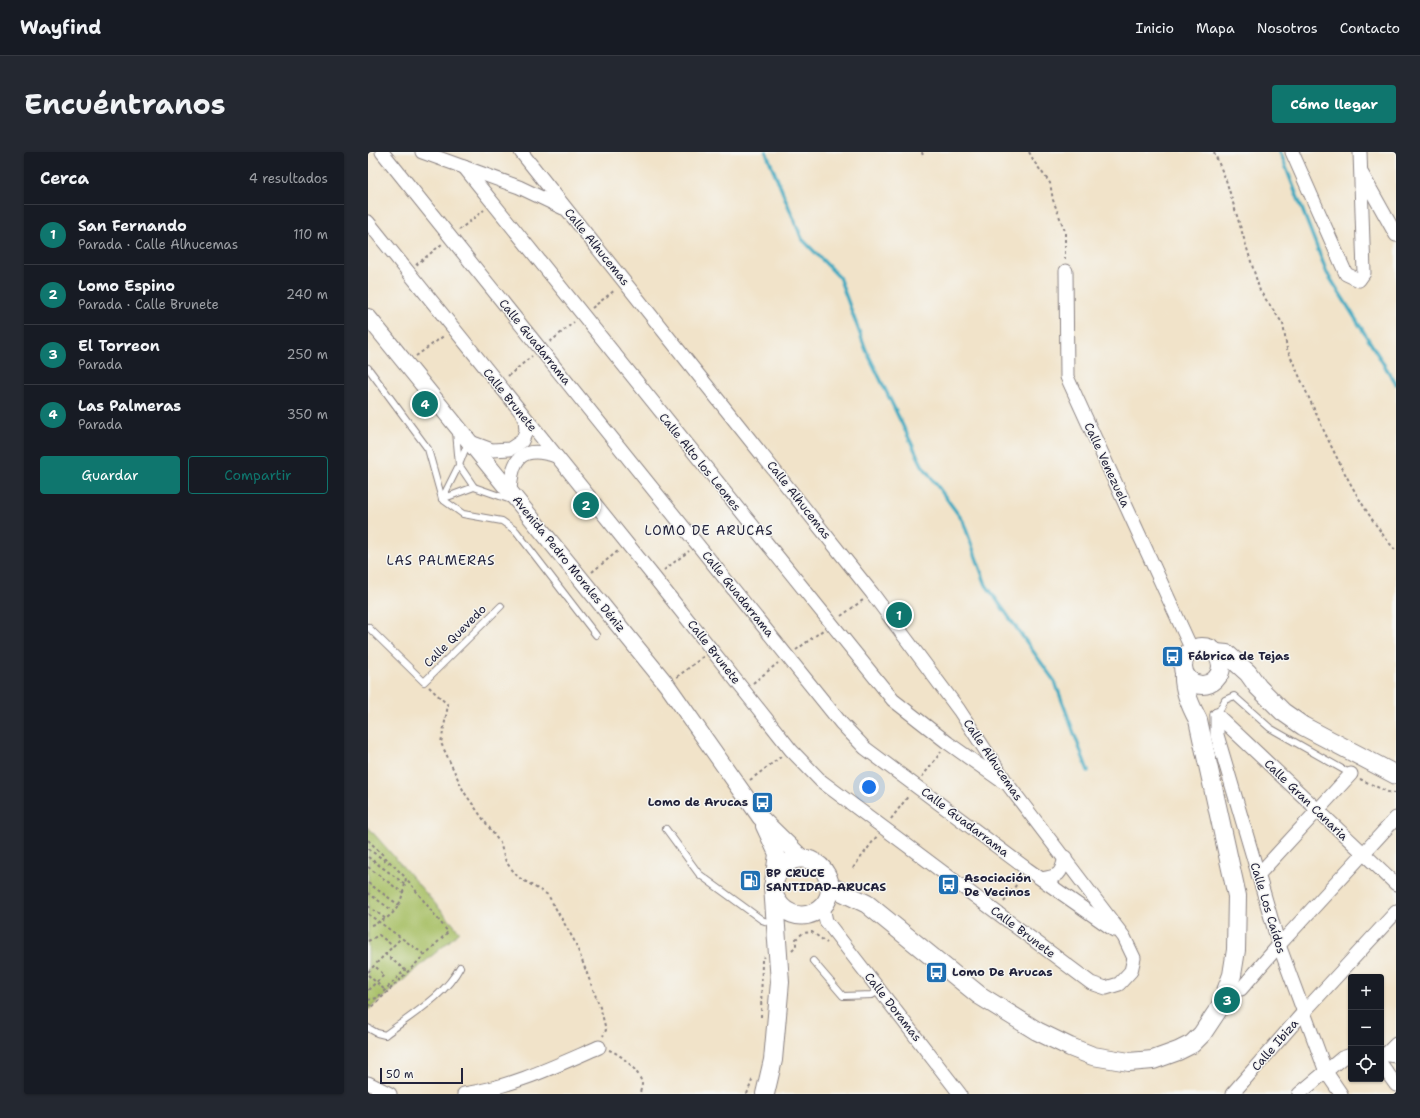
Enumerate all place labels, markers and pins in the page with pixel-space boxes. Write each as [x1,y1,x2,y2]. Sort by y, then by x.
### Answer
pin: 4 [412,389,438,419]
pin: 2 [573,490,599,520]
pin: 1 [886,600,912,630]
bus stop icon: Fábrica de Tejas [1159,643,1185,669]
place label: Fábrica de Tejas [1188,648,1290,664]
bus stop icon: Lomo de Arucas [750,789,776,815]
place label: Lomo de Arucas [648,794,748,810]
place label: BP CRUCE SANTIDAD-ARUCAS [766,865,886,895]
fuel station icon: BP CRUCE SANTIDAD-ARUCAS [737,867,763,893]
place label: Asociación De Vecinos [964,870,1031,900]
bus stop icon: Asociación De Vecinos [935,872,961,898]
bus stop icon: Lomo De Arucas [923,959,949,985]
place label: Lomo De Arucas [952,964,1052,980]
pin: 3 [1214,985,1240,1015]

